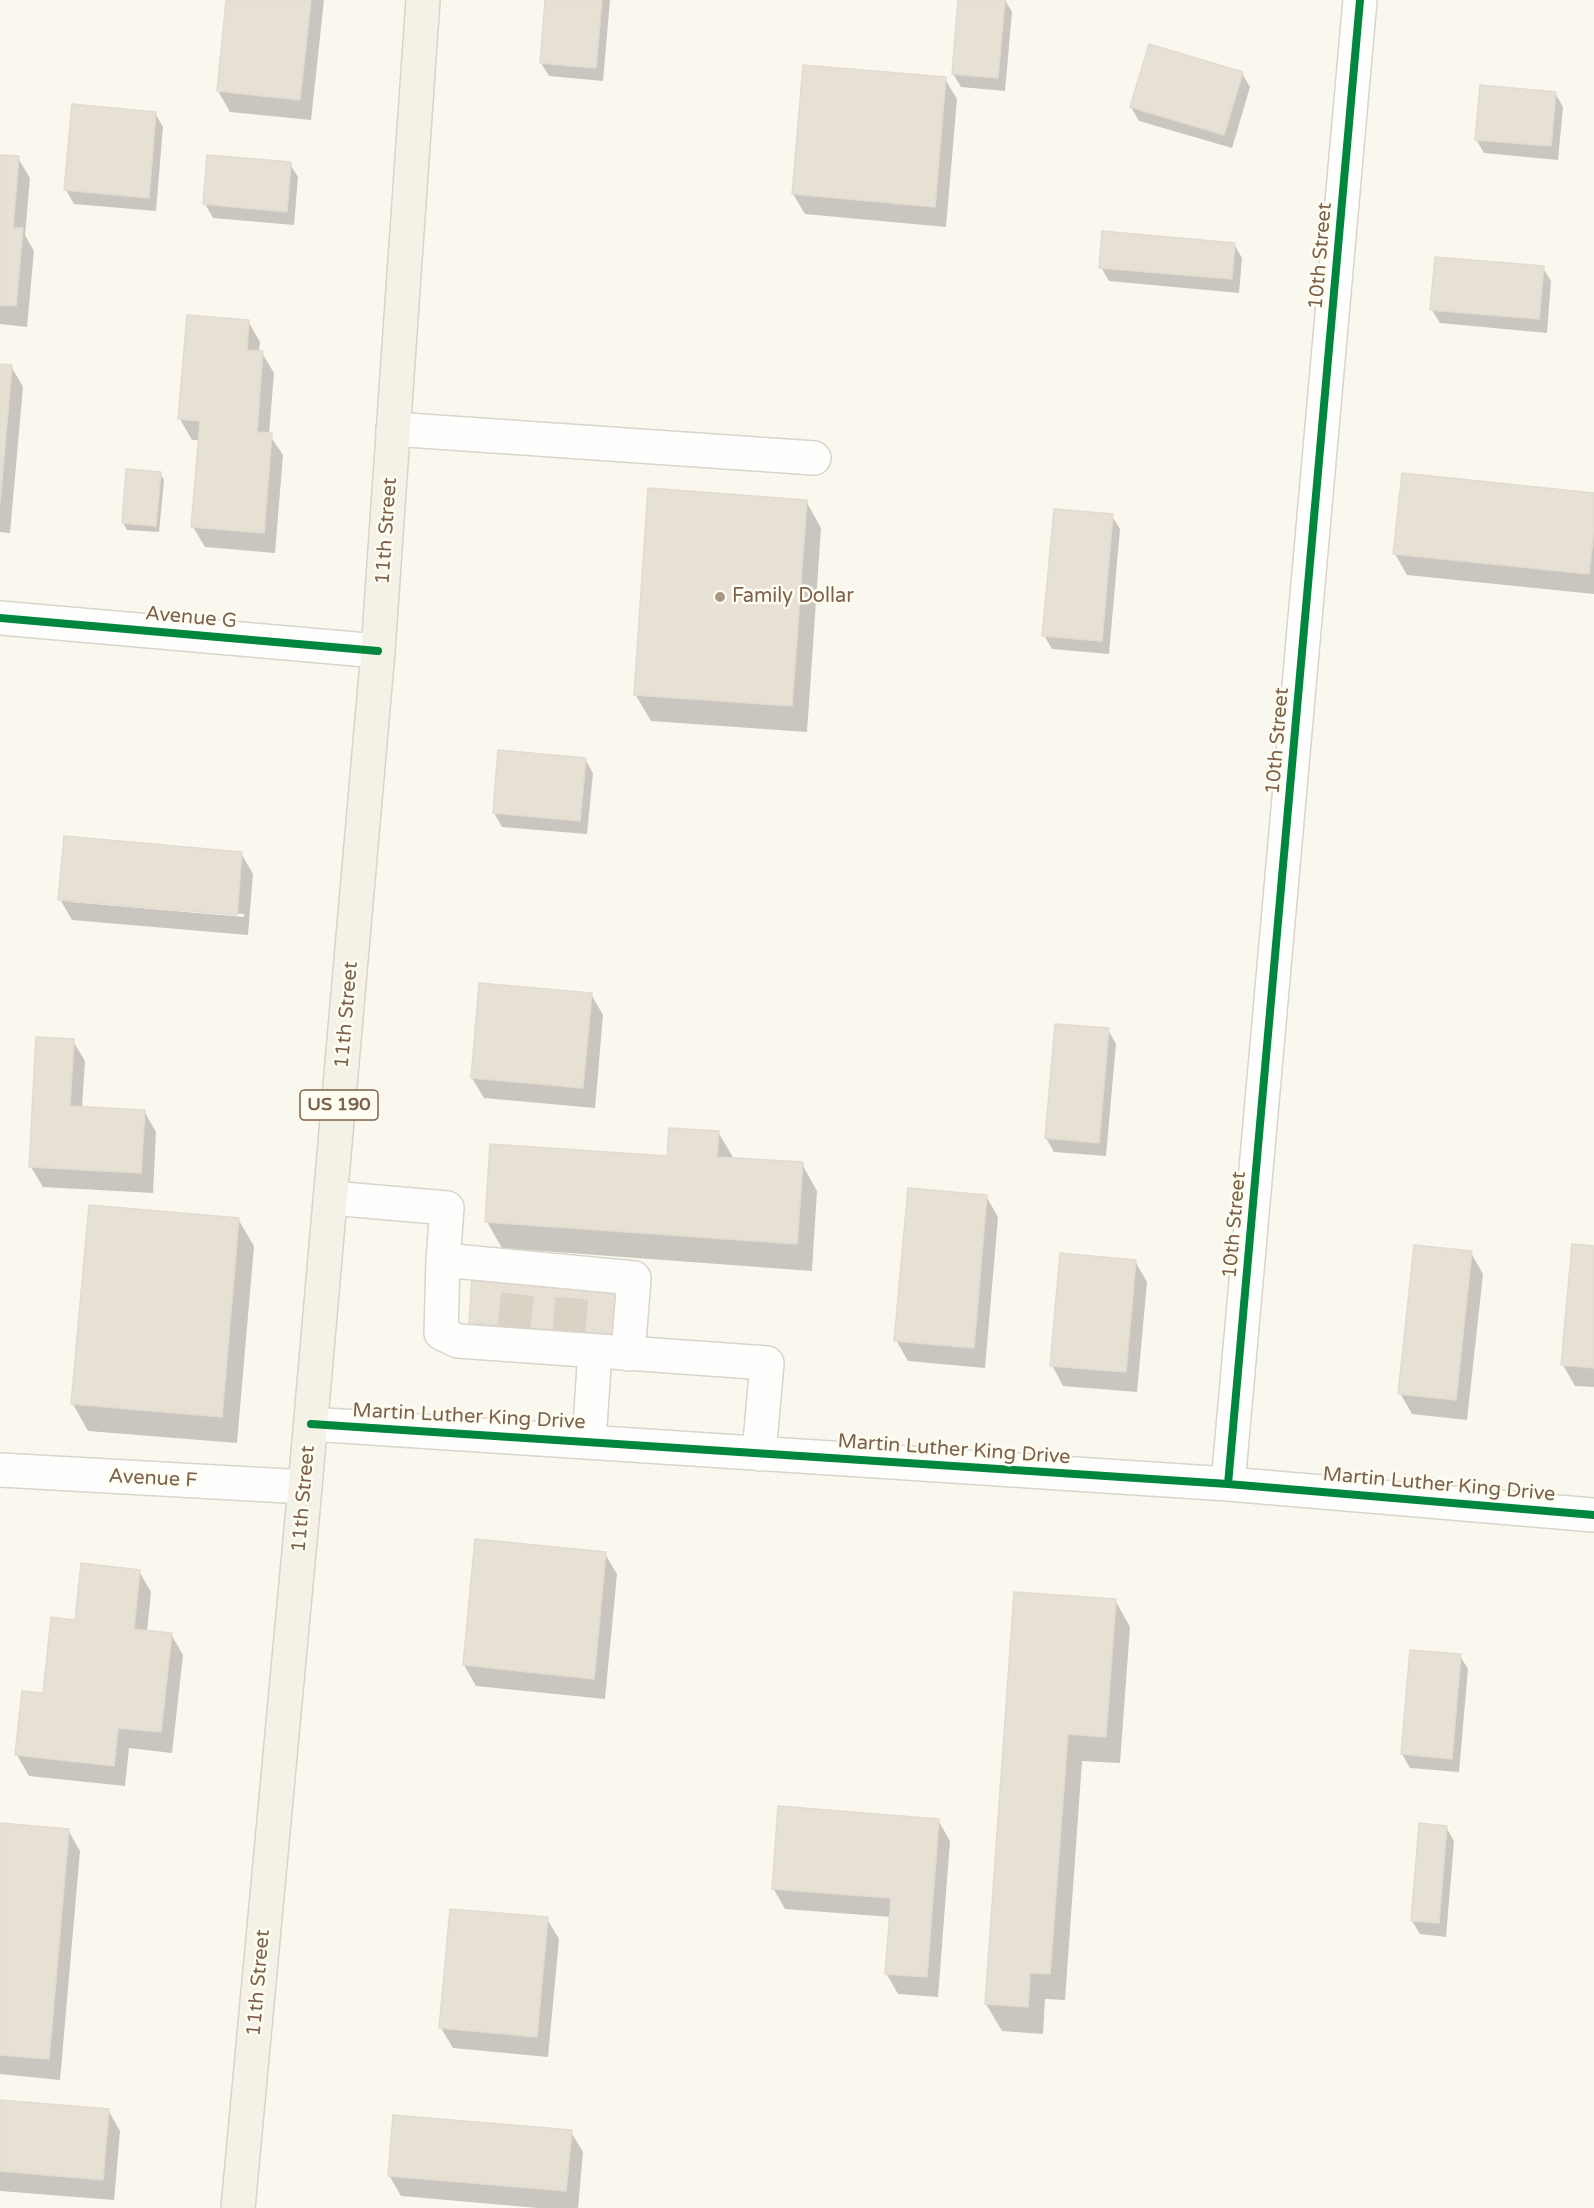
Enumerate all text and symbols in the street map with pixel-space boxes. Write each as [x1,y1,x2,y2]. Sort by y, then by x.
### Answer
street label: 10th Street [1304,202,1338,310]
street label: 11th Street [371,477,403,585]
place label: Family Dollar [732,585,854,609]
marker: Family Dollar [713,590,727,604]
street label: Avenue G [144,602,238,634]
street label: 10th Street [1261,687,1295,795]
street label: 11th Street [330,961,364,1069]
road number: US 190 [300,1090,378,1120]
street label: 10th Street [1218,1171,1252,1279]
street label: Martin Luther King Drive [352,1399,586,1435]
street label: Martin Luther King Drive [837,1430,1071,1470]
street label: 11th Street [287,1445,321,1553]
street label: Martin Luther King Drive [1322,1463,1556,1507]
street label: Avenue F [108,1465,198,1493]
street label: 11th Street [242,1929,276,2037]

